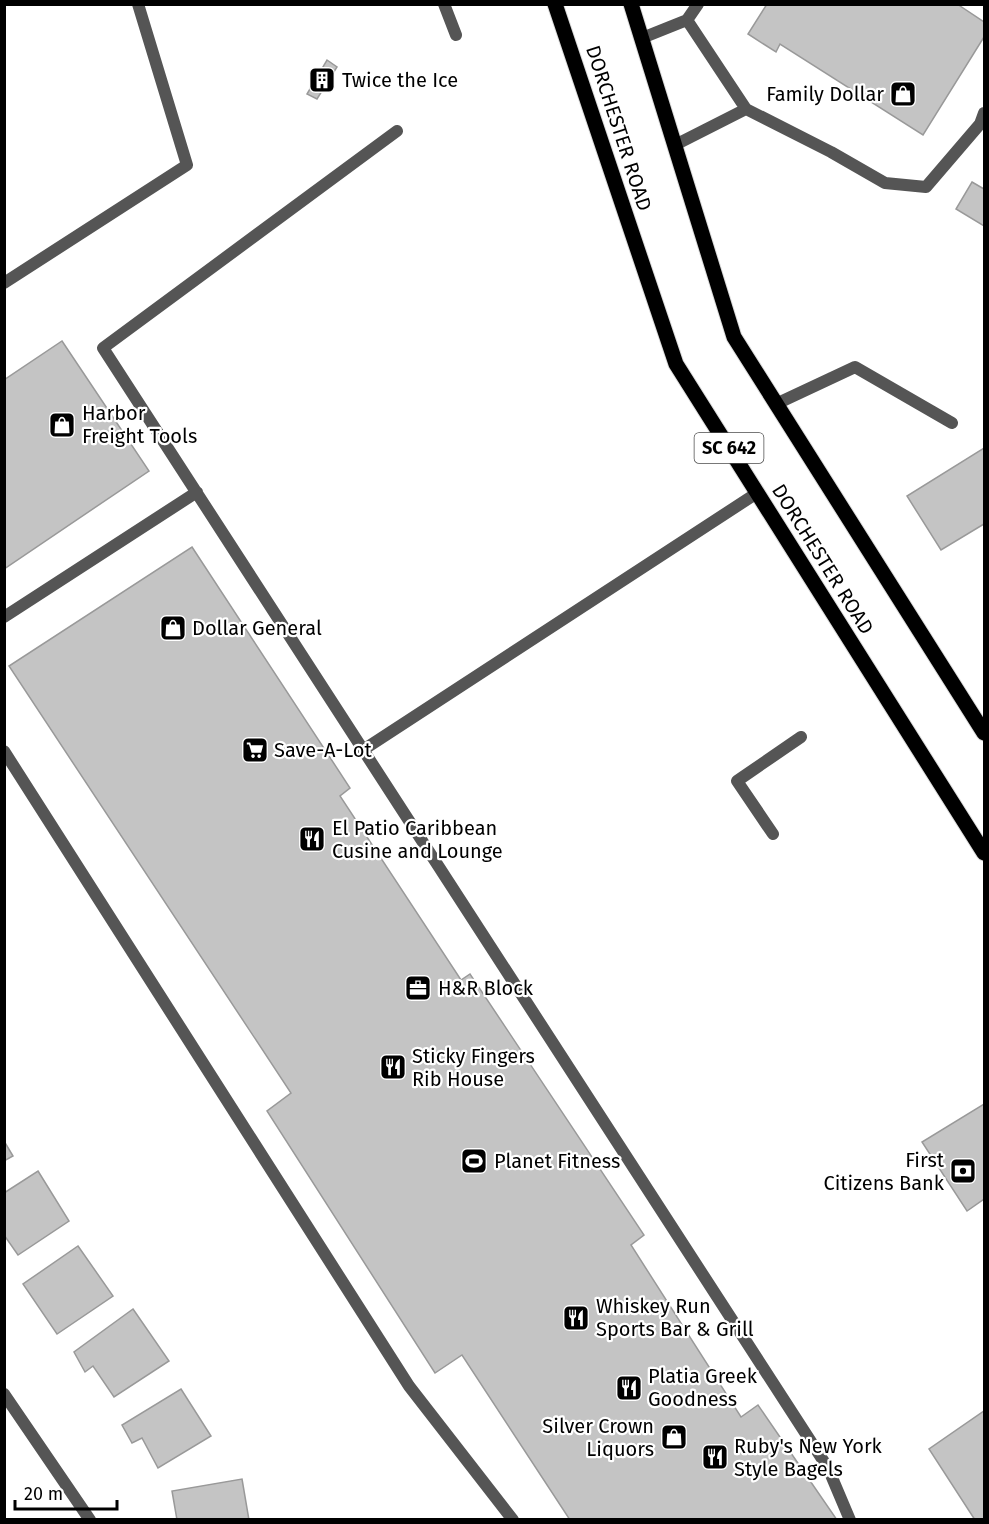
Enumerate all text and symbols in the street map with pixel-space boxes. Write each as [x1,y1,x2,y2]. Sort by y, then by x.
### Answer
street label: DORCHESTER ROAD [581,42,657,214]
building icon: Twice the Ice [307,65,337,95]
place label: Twice the Ice [342,68,458,92]
shop icon: Family Dollar [888,79,918,109]
place label: Family Dollar [766,82,884,106]
place label: Harbor Freight Tools [82,401,197,448]
shop icon: Harbor Freight Tools [47,410,77,440]
road number: SC 642 [694,433,764,463]
street label: DORCHESTER ROAD [767,479,879,639]
shop icon: Dollar General [158,613,188,643]
place label: Dollar General [192,616,322,640]
supermarket icon: Save-A-Lot [240,735,270,765]
place label: Save-A-Lot [274,738,372,762]
place label: El Patio Caribbean Cusine and Lounge [332,816,503,863]
restaurant icon: El Patio Caribbean Cusine and Lounge [297,824,327,854]
office icon: H&R Block [403,973,433,1003]
place label: H&R Block [438,976,534,1000]
place label: Sticky Fingers Rib House [412,1044,535,1091]
restaurant icon: Sticky Fingers Rib House [378,1052,408,1082]
sports icon: Planet Fitness [459,1146,489,1176]
place label: First Citizens Bank [823,1148,945,1195]
place label: Planet Fitness [494,1149,620,1173]
bank icon: First Citizens Bank [948,1156,978,1186]
place label: Whiskey Run Sports Bar & Grill [596,1294,754,1341]
restaurant icon: Whiskey Run Sports Bar & Grill [561,1303,591,1333]
place label: Platia Greek Goodness [648,1364,758,1411]
restaurant icon: Platia Greek Goodness [614,1373,644,1403]
place label: Silver Crown Liquors [542,1414,654,1461]
shop icon: Silver Crown Liquors [659,1422,689,1452]
place label: Ruby's New York Style Bagels [734,1434,883,1481]
restaurant icon: Ruby's New York Style Bagels [700,1442,730,1472]
scale bar [15,1473,117,1511]
text: 20 m [24,1483,63,1505]

